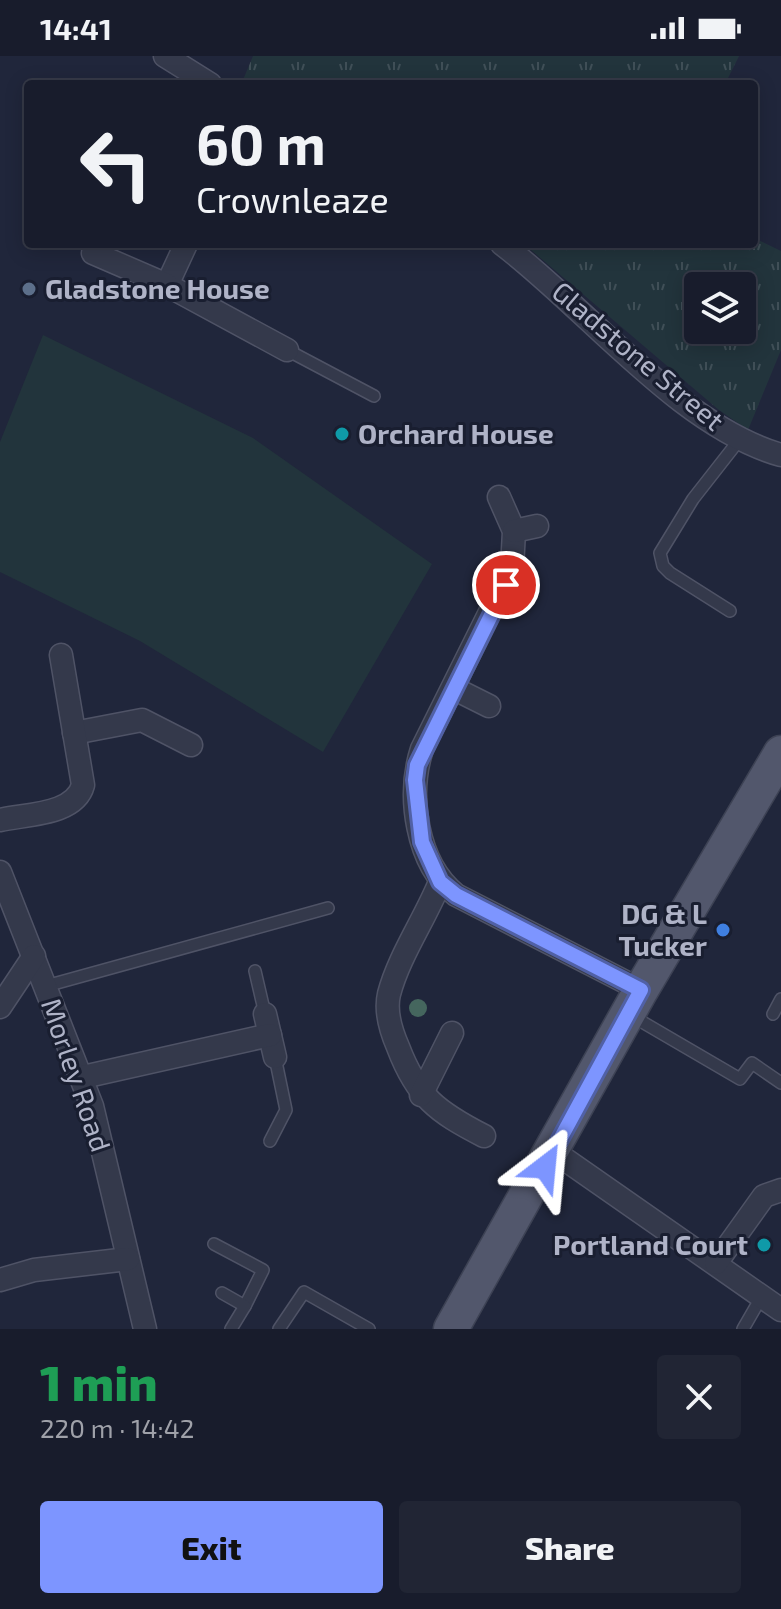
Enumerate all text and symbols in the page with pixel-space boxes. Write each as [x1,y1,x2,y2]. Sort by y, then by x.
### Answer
text: 14:41 [40,10,112,46]
text: 60 m [196,109,326,176]
icon: left [64,112,168,216]
text: Crownleaze [196,177,389,220]
place label: Gladstone House [45,271,270,305]
map controls [684,272,756,344]
button: layers [684,272,756,344]
street label: Gladstone Street [546,274,731,437]
marker: Gladstone House [20,280,38,298]
place label: Orchard House [358,416,554,450]
marker: Orchard House [333,425,351,443]
pin [472,551,540,619]
icon: arrive [484,563,528,607]
place label: DG & L Tucker [619,896,707,962]
marker: DG & L Tucker [714,921,732,939]
street label: Morley Road [35,994,119,1156]
position arrow [503,1125,587,1209]
place label: Portland Court [553,1227,748,1261]
marker: Portland Court [755,1236,773,1254]
text: 1 min [40,1353,158,1411]
button: close [657,1355,741,1439]
text: 220 m · 14:42 [40,1412,194,1443]
button: Exit [40,1501,383,1593]
button: Share [399,1501,741,1593]

